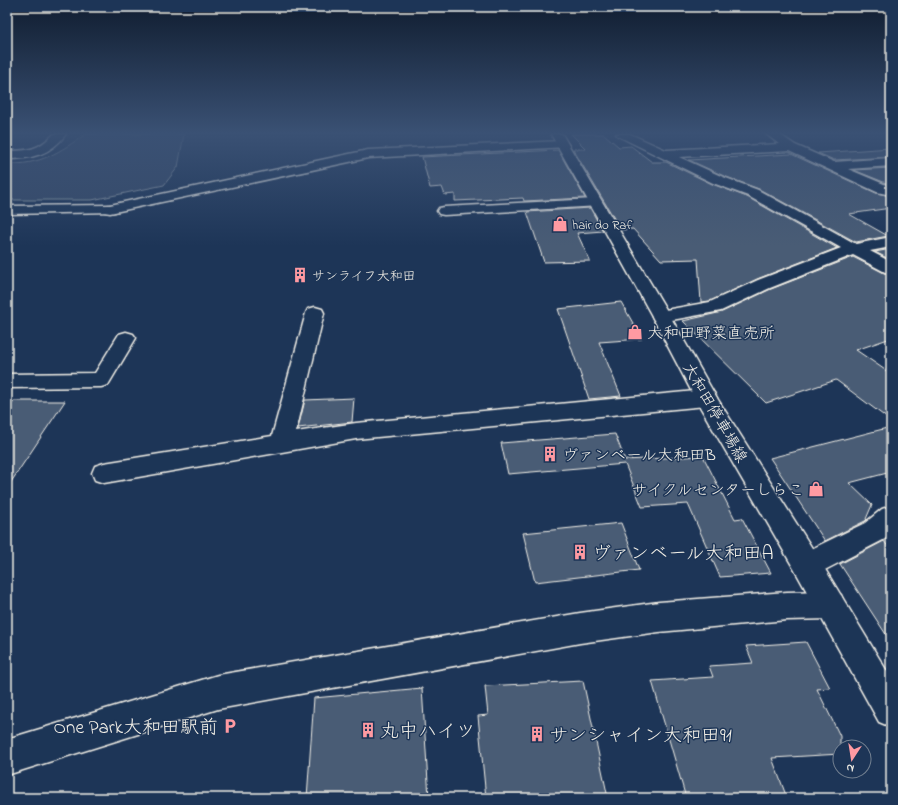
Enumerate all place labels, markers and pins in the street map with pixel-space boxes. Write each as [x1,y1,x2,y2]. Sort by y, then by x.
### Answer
shop icon: hair do Raf [551,215,569,233]
place label: hair do Raf [572,216,633,235]
building icon: サンライフ大和田 [291,266,309,284]
place label: サンライフ大和田 [312,267,415,286]
place label: 大和田野菜直売所 [647,322,775,346]
shop icon: 大和田野菜直売所 [626,323,644,341]
place label: ヴァンベール大和田B [562,444,716,468]
building icon: ヴァンベール大和田B [541,445,559,463]
place label: サイクルセンターしらこ [631,479,804,503]
shop icon: サイクルセンターしらこ [807,480,825,498]
place label: ヴァンベール大和田A [592,541,774,568]
building icon: ヴァンベール大和田A [571,543,589,561]
place label: One Park大和田駅前 [54,715,218,742]
parking icon: One Park大和田駅前 [221,717,239,735]
place label: 丸中ハイツ [380,719,475,746]
building icon: 丸中ハイツ [359,721,377,739]
place label: サンシャイン大和田91 [549,723,732,750]
building icon: サンシャイン大和田91 [528,725,546,743]

